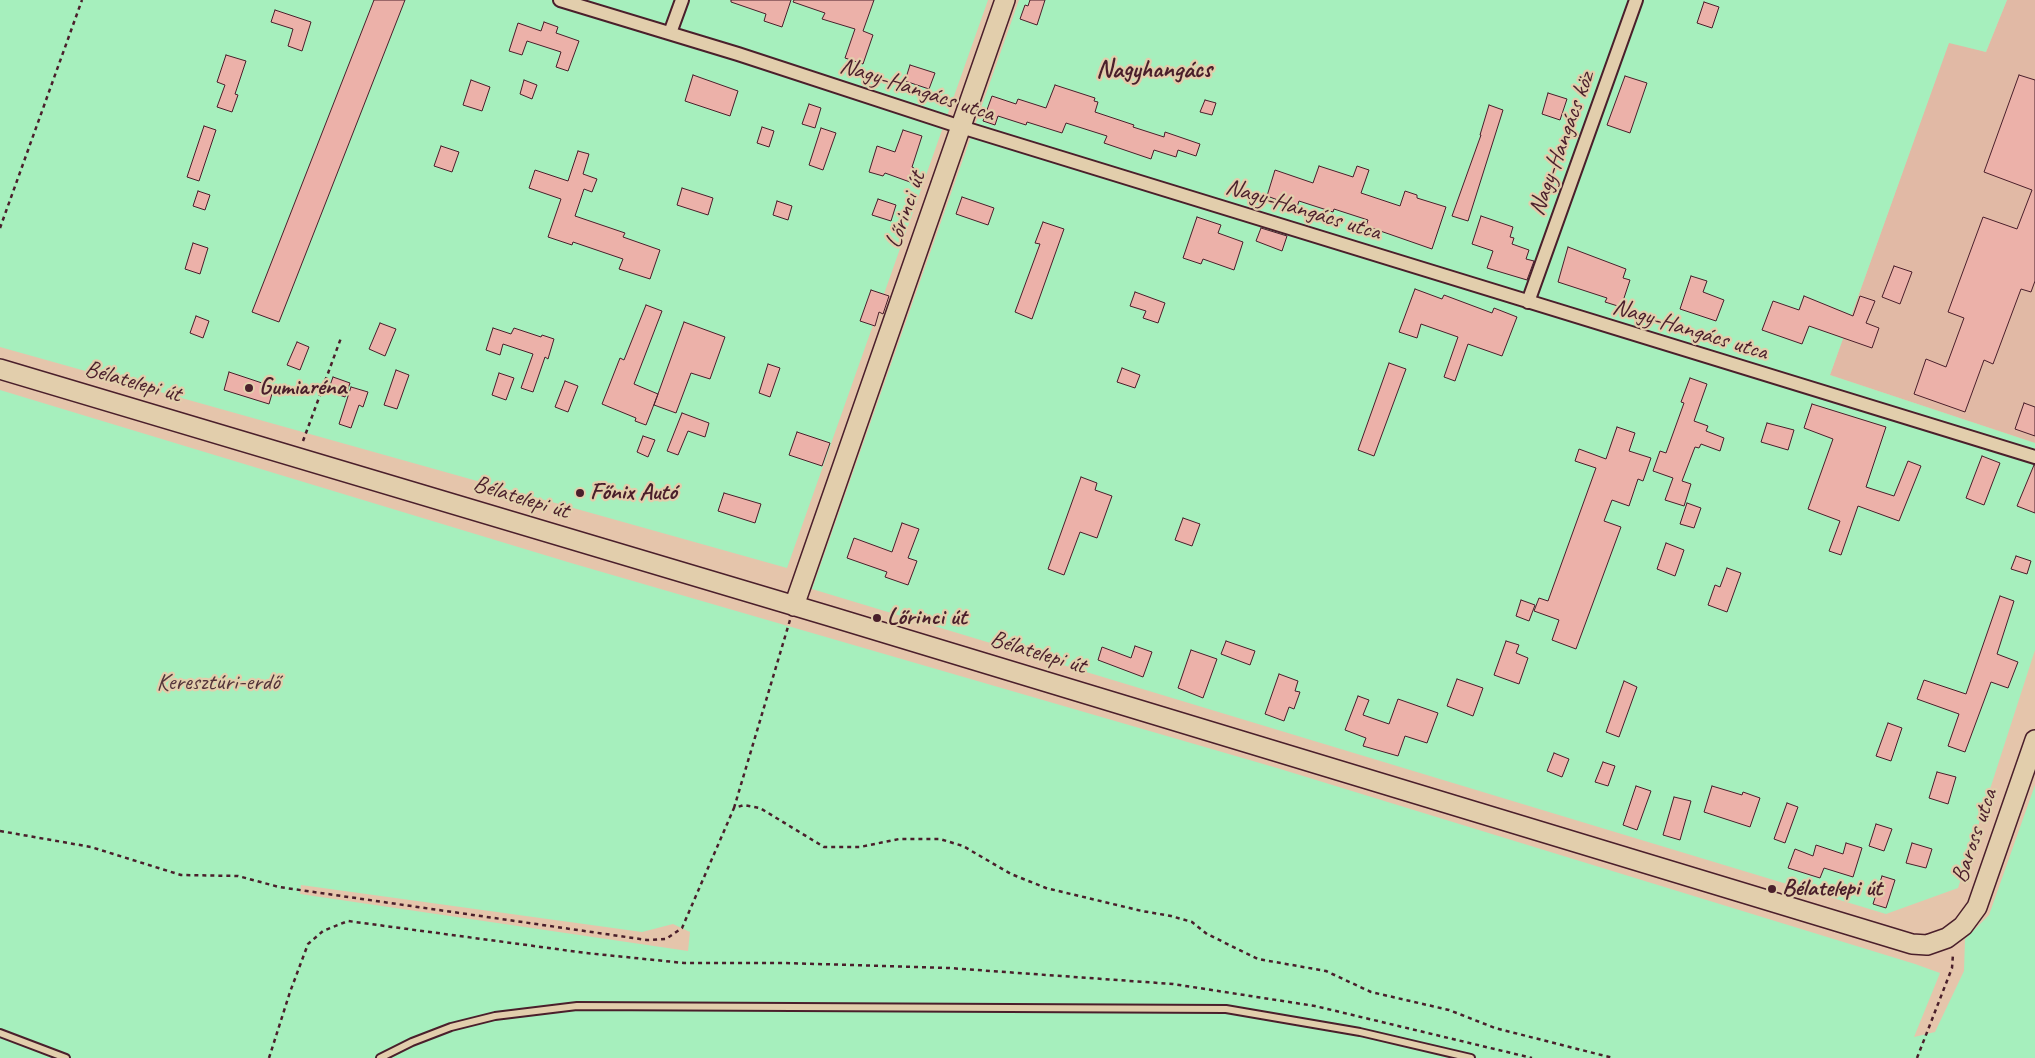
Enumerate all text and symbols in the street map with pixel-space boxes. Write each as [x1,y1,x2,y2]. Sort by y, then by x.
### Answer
street label: Nagy-Hangács utca [836,51,998,129]
district label: Nagyhangács [1096,55,1212,85]
street label: Nagy-Hangács köz [1523,68,1601,220]
street label: Lőrinci út [880,168,932,252]
street label: Nagy-Hangács utca [1222,173,1384,247]
street label: Nagy-Hangács utca [1609,293,1771,367]
street label: Bélatelepi út [82,355,184,409]
place label: Gumiaréna [259,374,346,402]
marker: Gumiaréna [243,382,255,394]
street label: Bélatelepi út [470,470,572,526]
place label: Főnix Autó [590,479,677,507]
marker: Főnix Autó [574,487,586,499]
place label: Lőrinci út [887,604,967,632]
marker: Lőrinci út [871,612,883,624]
street label: Bélatelepi út [987,625,1089,681]
park label: Keresztúri-erdő [156,669,280,697]
street label: Baross utca [1946,785,2004,887]
place label: Bélatelepi út [1782,875,1882,903]
marker: Bélatelepi út [1766,883,1778,895]

